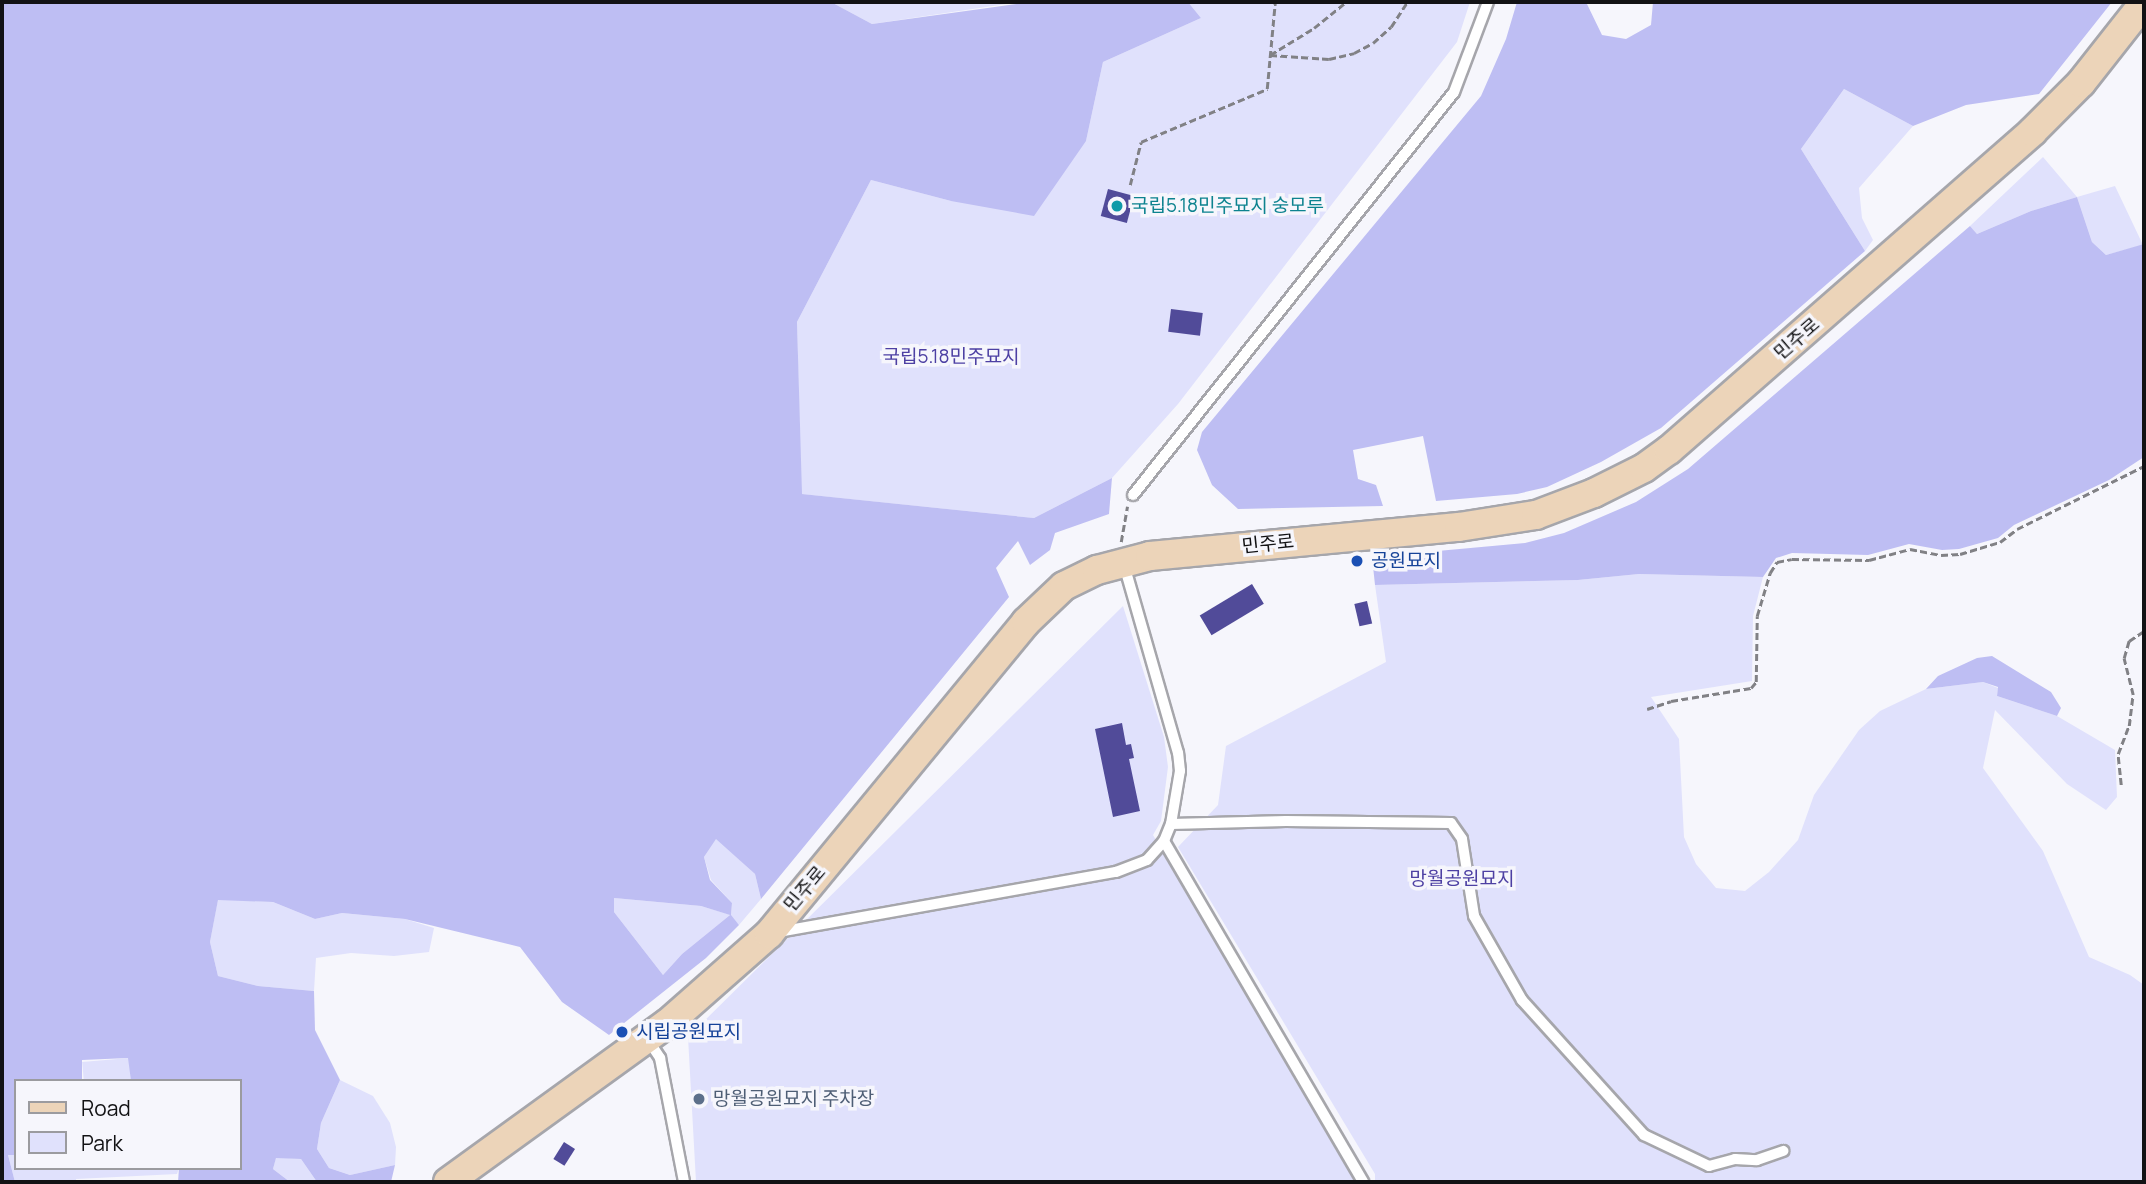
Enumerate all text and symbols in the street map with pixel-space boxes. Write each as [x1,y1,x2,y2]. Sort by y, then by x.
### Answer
place label: 국립5.18민주묘지 숭모루 [1131,195,1324,217]
marker: 국립5.18민주묘지 숭모루 [1109,198,1125,214]
street label: 민주로 [1770,313,1824,365]
park label: 국립5.18민주묘지 [883,346,1019,368]
street label: 민주로 [1241,530,1295,558]
place label: 공원묘지 [1371,550,1441,572]
marker: 공원묘지 [1349,553,1365,569]
street label: 민주로 [779,862,831,916]
park label: 망월공원묘지 [1410,868,1514,890]
place label: 시립공원묘지 [636,1021,741,1043]
marker: 시립공원묘지 [614,1024,630,1040]
legend [14,1079,242,1170]
place label: 망월공원묘지 주차장 [713,1088,874,1110]
marker: 망월공원묘지 주차장 [691,1091,707,1107]
text: Road [81,1094,131,1122]
text: Park [81,1129,123,1157]

